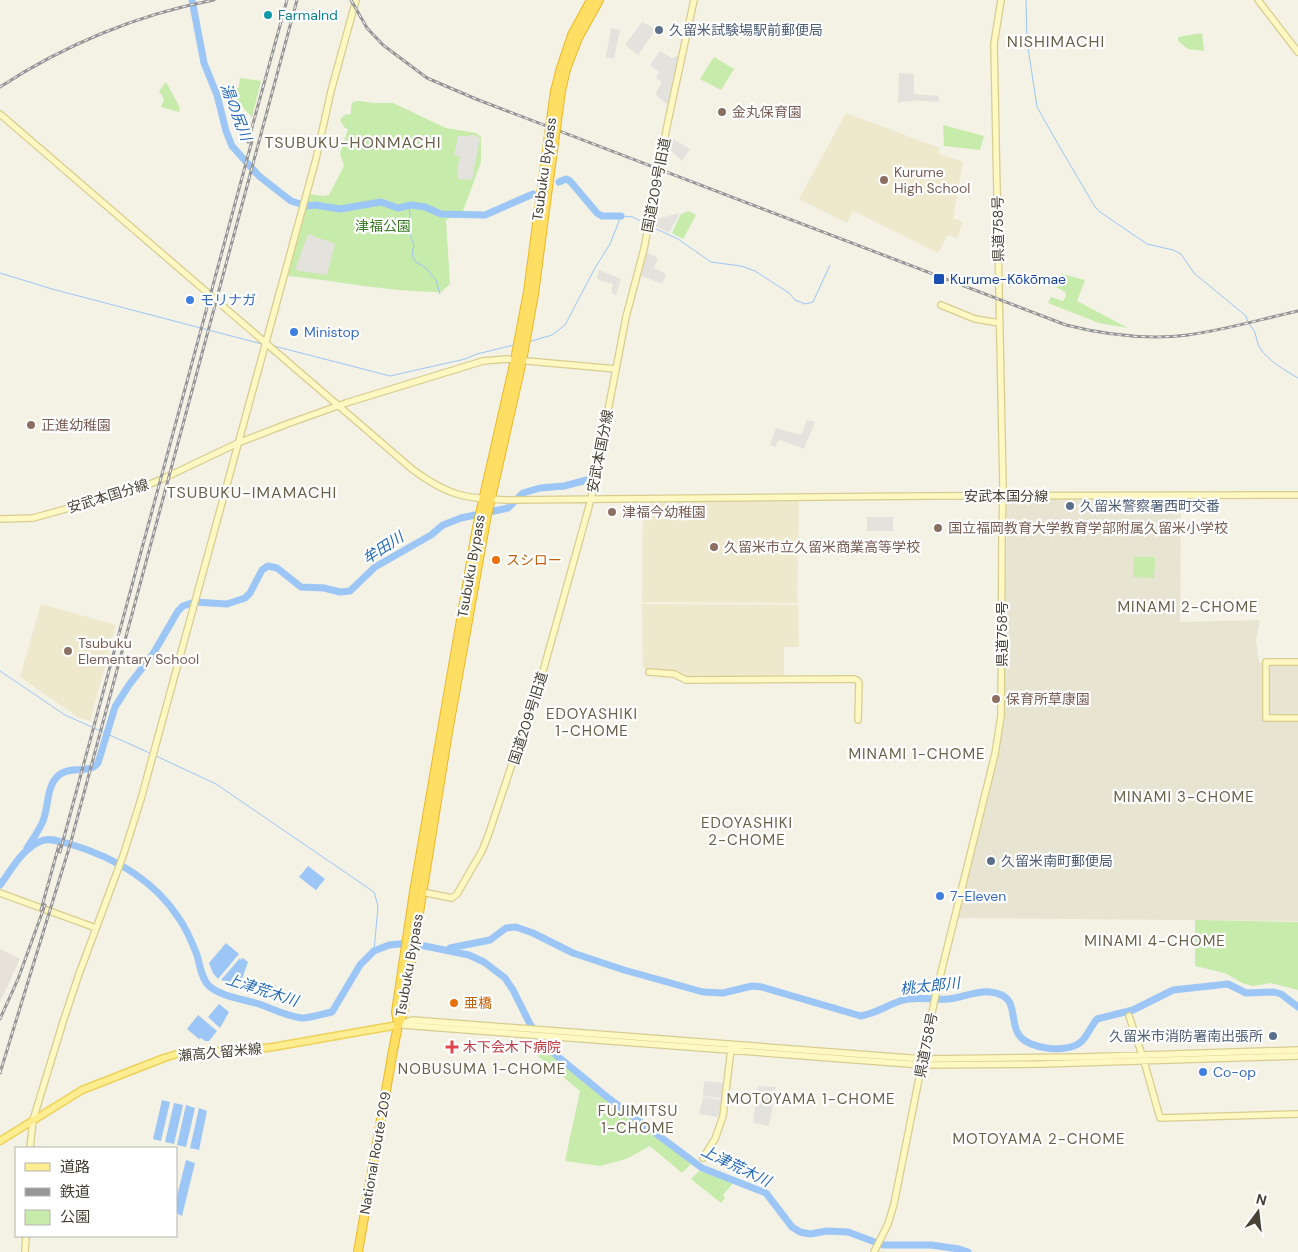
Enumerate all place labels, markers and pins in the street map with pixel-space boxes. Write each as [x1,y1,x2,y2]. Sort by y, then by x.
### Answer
place label: Farmalnd [278,6,338,24]
marker: Farmalnd [262,9,274,21]
place label: 久留米試験場駅前郵便局 [669,21,823,39]
marker: 久留米試験場駅前郵便局 [653,24,665,36]
place label: 金丸保育園 [732,103,802,121]
marker: 金丸保育園 [716,106,728,118]
place label: Kurume High School [894,163,970,197]
marker: Kurume High School [878,174,890,186]
place label: Kurume-Kōkōmae [950,270,1066,288]
marker: Kurume-Kōkōmae [932,272,946,286]
place label: モリナガ [200,291,256,309]
marker: モリナガ [184,294,196,306]
place label: Ministop [304,323,360,341]
marker: Ministop [288,326,300,338]
place label: 正進幼稚園 [41,416,111,434]
marker: 正進幼稚園 [25,419,37,431]
place label: 久留米警察署西町交番 [1080,497,1220,515]
marker: 久留米警察署西町交番 [1064,500,1076,512]
place label: 津福今幼稚園 [622,503,706,521]
marker: 津福今幼稚園 [606,506,618,518]
place label: 国立福岡教育大学教育学部附属久留米小学校 [948,519,1228,537]
marker: 国立福岡教育大学教育学部附属久留米小学校 [932,522,944,534]
place label: 久留米市立久留米商業高等学校 [724,538,920,556]
marker: 久留米市立久留米商業高等学校 [708,541,720,553]
place label: スシロー [506,551,562,569]
marker: スシロー [490,554,502,566]
place label: Tsubuku Elementary School [78,634,199,668]
marker: Tsubuku Elementary School [62,645,74,657]
place label: 保育所草康園 [1006,690,1090,708]
marker: 保育所草康園 [990,693,1002,705]
place label: 久留米南町郵便局 [1001,852,1113,870]
marker: 久留米南町郵便局 [985,855,997,867]
place label: 7-Eleven [950,887,1006,905]
marker: 7-Eleven [934,890,946,902]
place label: 亜橋 [464,994,492,1012]
marker: 亜橋 [448,997,460,1009]
place label: 久留米市消防署南出張所 [1109,1027,1263,1045]
marker: 久留米市消防署南出張所 [1267,1030,1279,1042]
place label: 木下会木下病院 [463,1038,561,1056]
marker: 木下会木下病院 [445,1040,459,1054]
place label: Co-op [1213,1063,1256,1081]
marker: Co-op [1197,1066,1209,1078]

